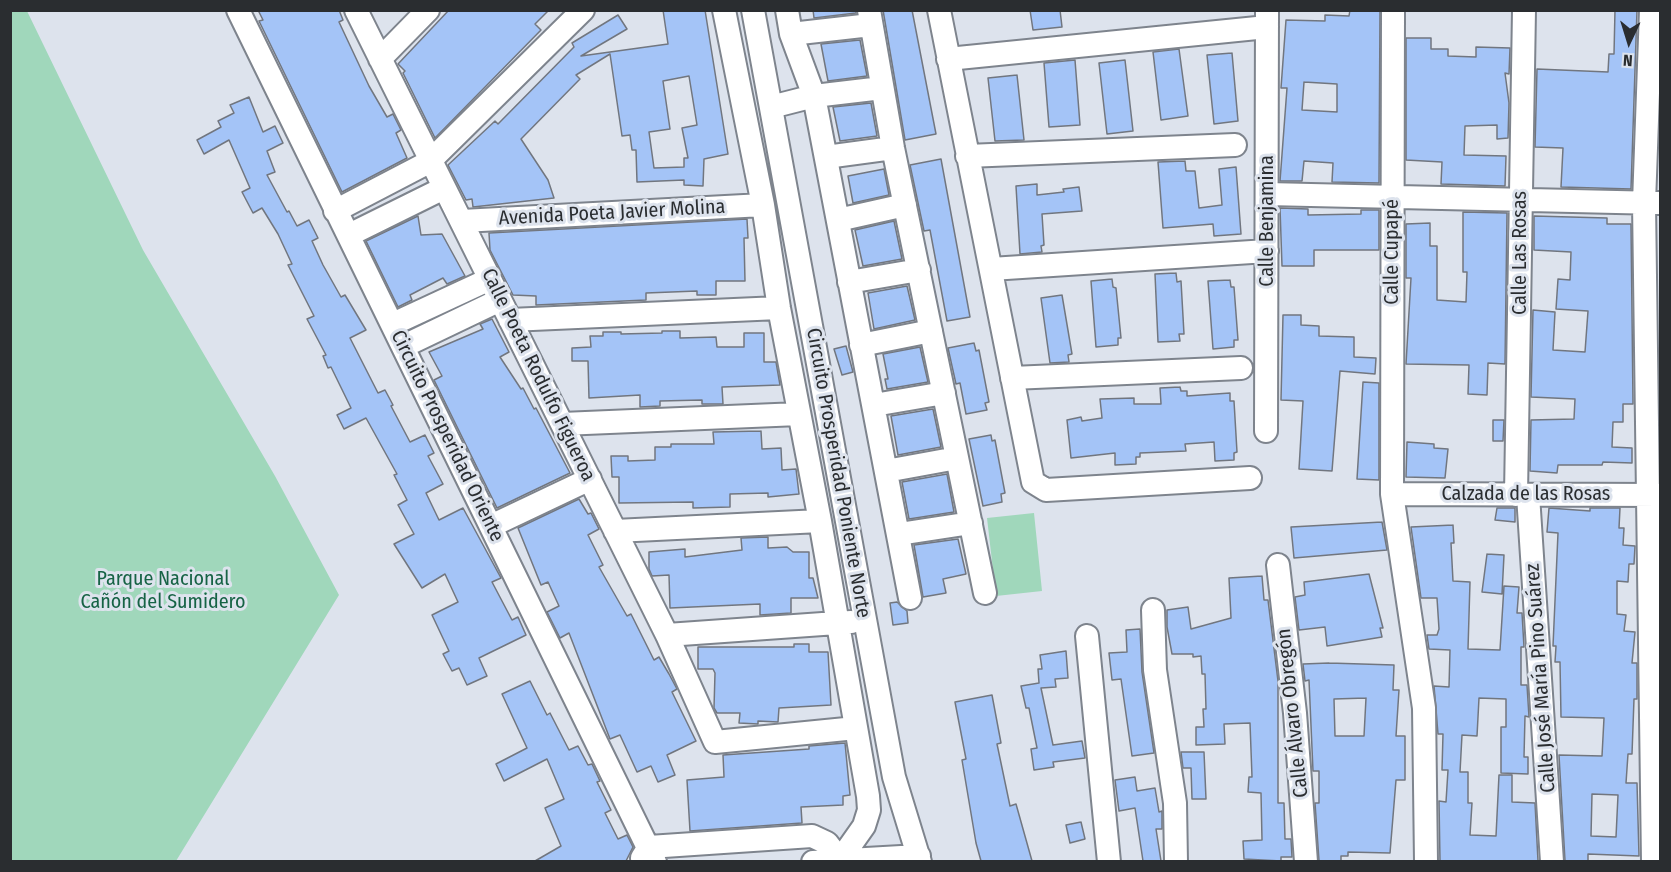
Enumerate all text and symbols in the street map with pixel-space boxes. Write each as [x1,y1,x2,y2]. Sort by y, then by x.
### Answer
north arrow [1599,12,1659,72]
text: N [1622,51,1633,70]
street label: Calle Benjamina [1255,155,1279,287]
street label: Calle Las Rosas [1508,191,1532,315]
street label: Avenida Poeta Javier Molina [498,195,726,231]
street label: Calle Cupapé [1380,199,1404,305]
street label: Calle Poeta Rodulfo Figueroa [476,265,600,485]
street label: Circuito Prosperidad Oriente [385,326,509,546]
street label: Circuito Prosperidad Poniente Norte [801,326,875,620]
street label: Calzada de las Rosas [1442,482,1610,506]
street label: Calle José María Pino Suárez [1521,563,1561,793]
park label: Parque Nacional Cañón del Sumidero [81,567,245,614]
street label: Calle Álvaro Obregón [1272,627,1314,799]

